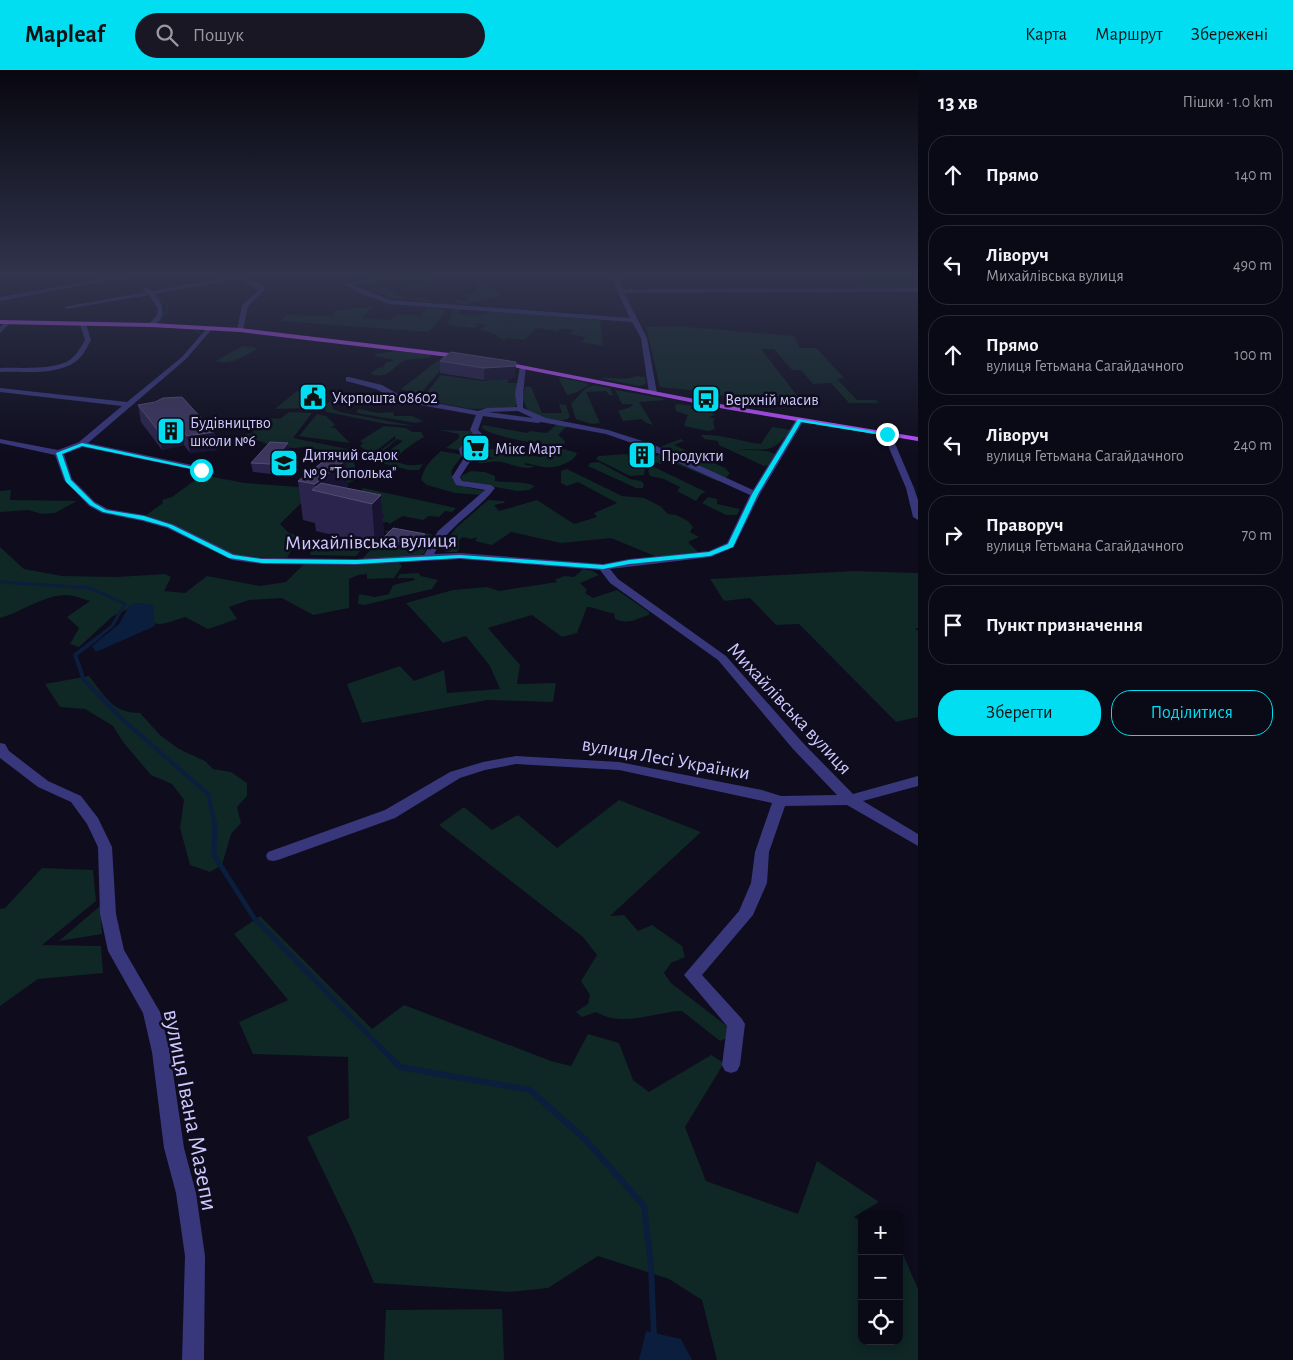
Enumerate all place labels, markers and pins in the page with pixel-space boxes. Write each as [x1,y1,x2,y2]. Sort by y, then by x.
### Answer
public building icon: Укрпошта 08602 [298,382,328,412]
bus stop icon: Верхній масив [691,384,721,414]
place label: Укрпошта 08602 [332,390,438,406]
place label: Верхній масив [725,392,819,408]
place label: Будівництво школи №6 [190,415,271,449]
building icon: Будівництво школи №6 [156,416,186,446]
supermarket icon: Мікс Март [461,433,491,463]
building icon: Продукти [627,440,657,470]
place label: Мікс Март [495,441,562,457]
place label: Дитячий садок № 9 "Тополька" [303,447,399,481]
school or university icon: Дитячий садок № 9 "Тополька" [269,448,299,478]
place label: Продукти [661,448,724,465]

